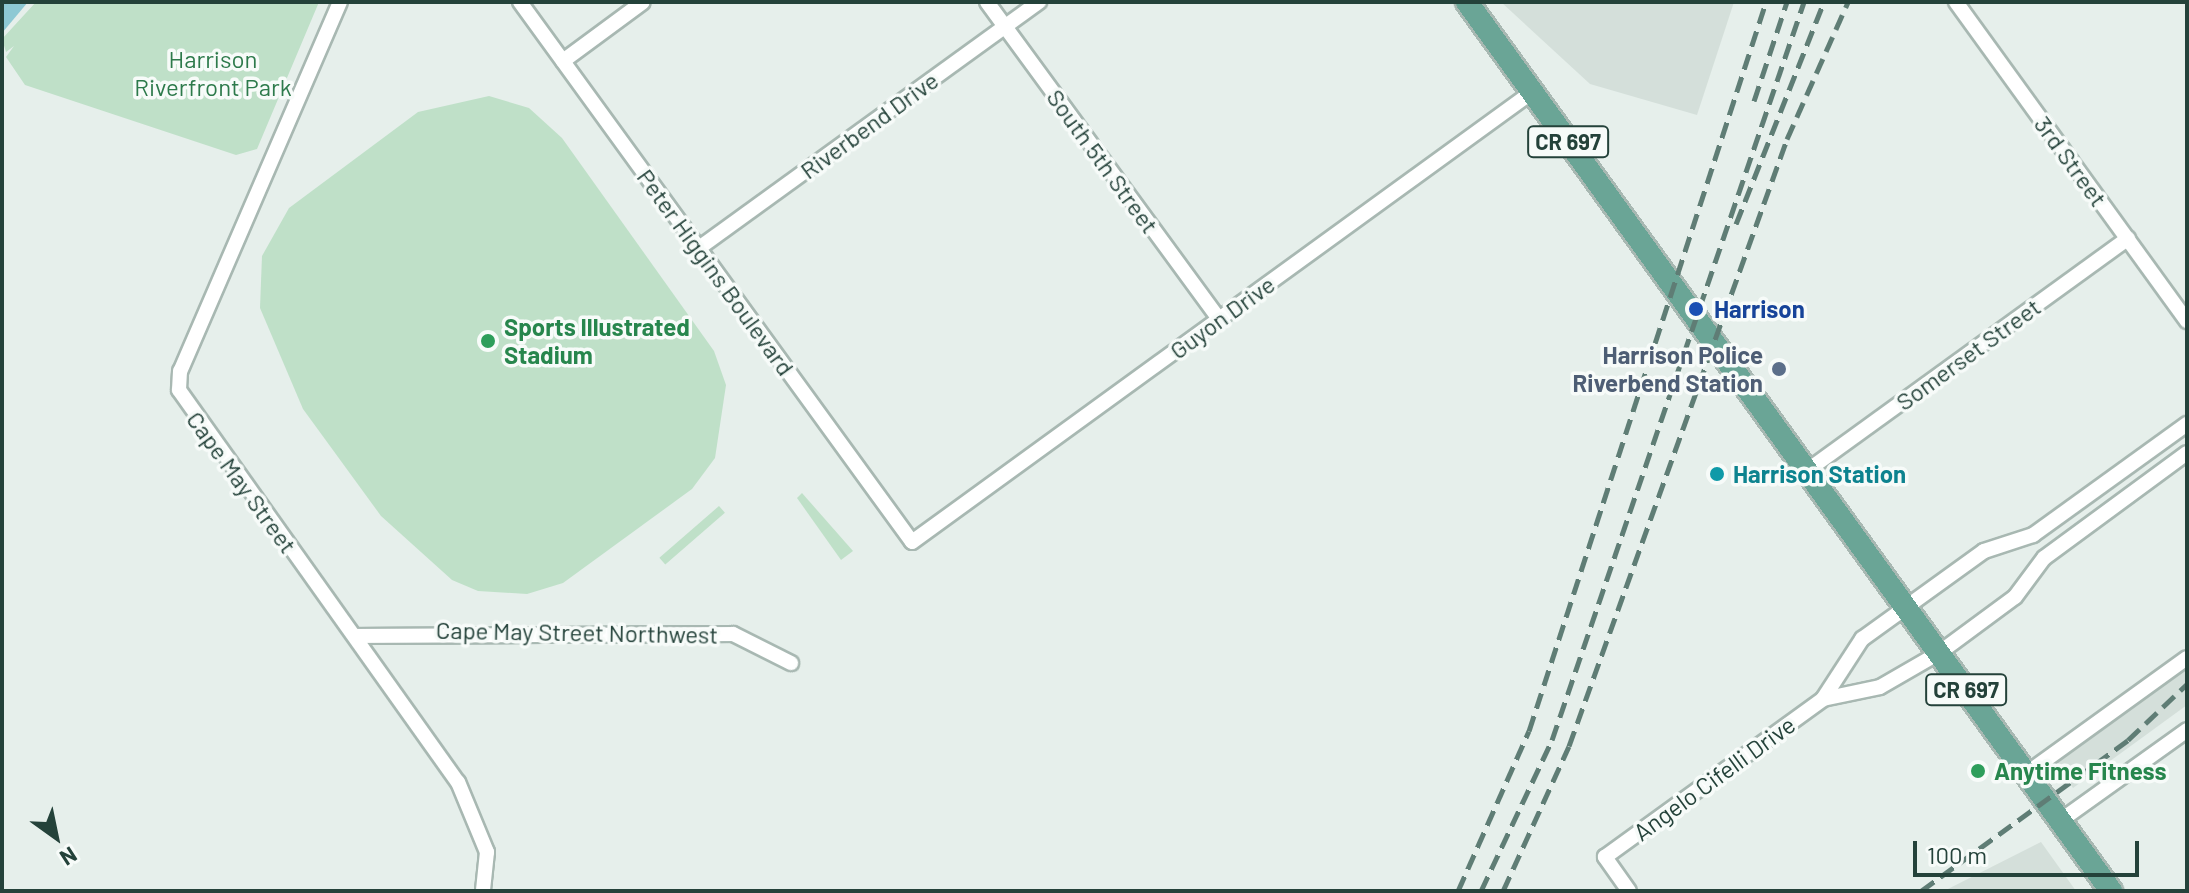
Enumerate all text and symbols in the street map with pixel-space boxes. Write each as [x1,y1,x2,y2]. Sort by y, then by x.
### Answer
park label: Harrison Riverfront Park [134,45,292,101]
street label: Riverbend Drive [795,65,943,185]
street label: South 5th Street [1041,83,1165,239]
street label: 3rd Street [2029,110,2113,212]
road number: CR 697 [1526,124,1610,160]
street label: Peter Higgins Boulevard [631,163,801,381]
street label: Guyon Drive [1164,269,1280,365]
street label: Somerset Street [1890,292,2046,416]
place label: Harrison [1714,295,1805,323]
marker: Harrison [1685,298,1707,320]
place label: Sports Illustrated Stadium [504,313,690,369]
marker: Sports Illustrated Stadium [479,332,497,350]
place label: Harrison Police Riverbend Station [1573,341,1763,397]
marker: Harrison Police Riverbend Station [1770,360,1788,378]
street label: Cape May Street [181,406,303,558]
place label: Harrison Station [1733,460,1906,488]
marker: Harrison Station [1708,465,1726,483]
street label: Cape May Street Northwest [436,615,718,649]
road number: CR 697 [1924,672,2008,708]
street label: Angelo Cifelli Drive [1628,710,1800,846]
place label: Anytime Fitness [1994,757,2167,785]
marker: Anytime Fitness [1969,762,1987,780]
north arrow [16,797,96,877]
scale bar [1917,825,2143,875]
text: 100 m [1927,840,1987,869]
text: N [56,842,82,872]

